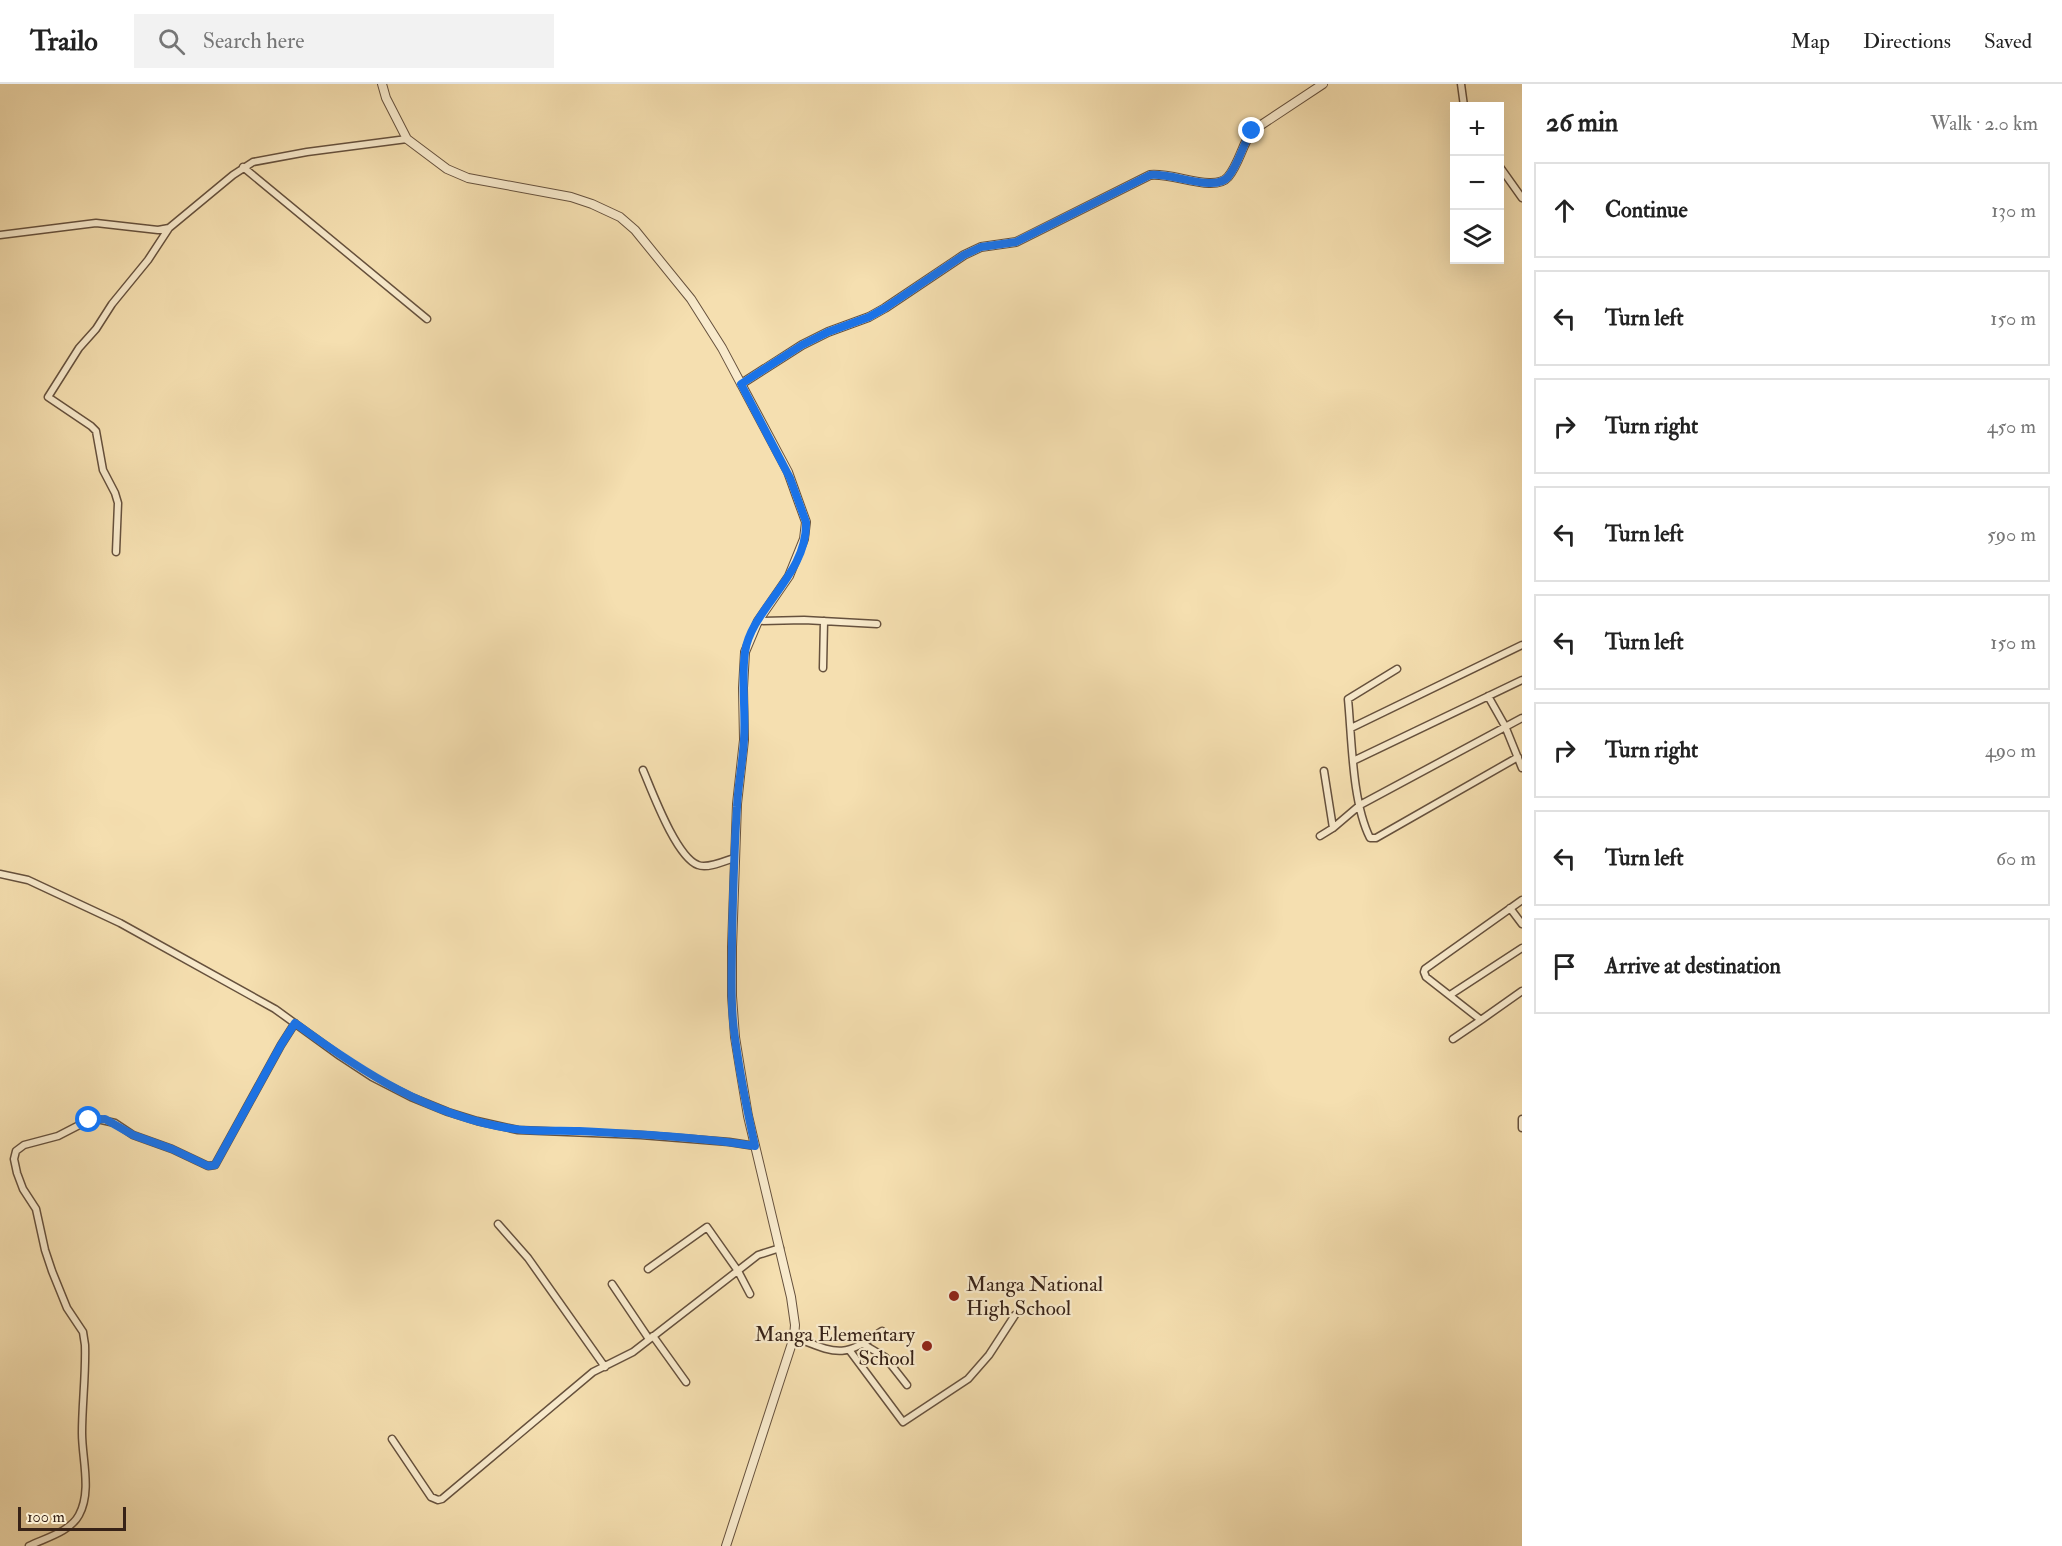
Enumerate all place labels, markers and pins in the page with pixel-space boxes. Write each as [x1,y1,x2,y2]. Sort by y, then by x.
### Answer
place label: Manga National High School [966,1271,1104,1322]
marker: Manga National High School [947,1289,961,1303]
place label: Manga Elementary School [755,1321,916,1372]
marker: Manga Elementary School [920,1339,934,1353]

